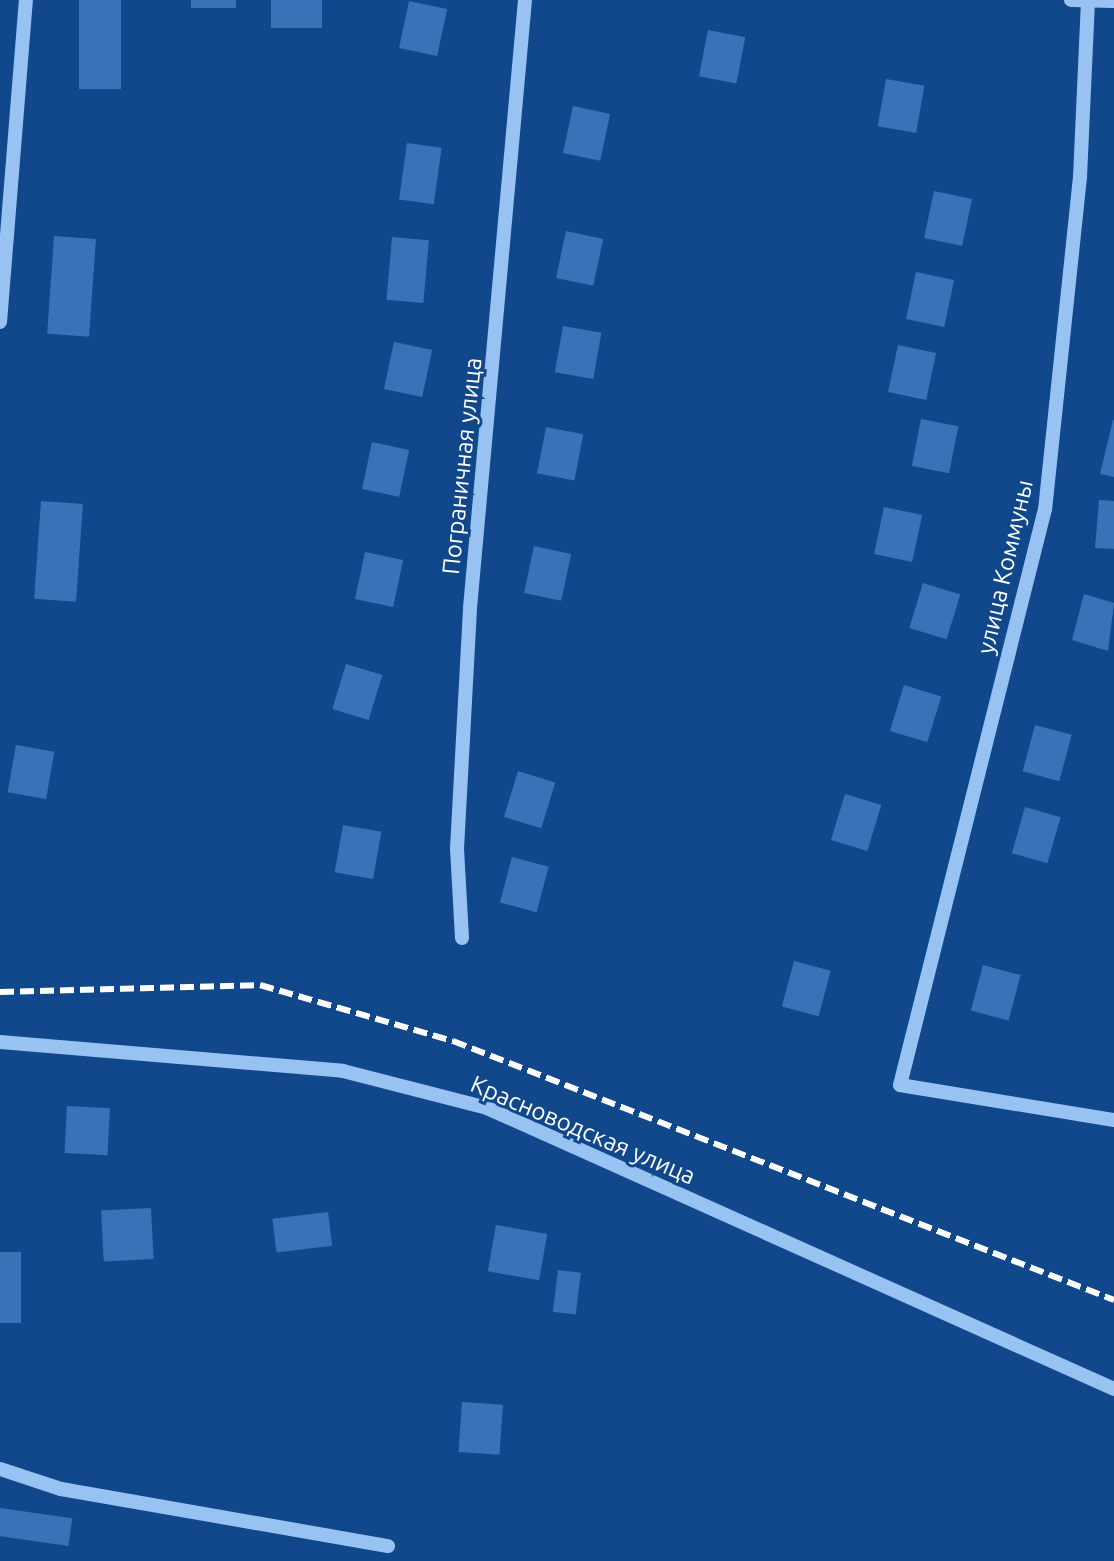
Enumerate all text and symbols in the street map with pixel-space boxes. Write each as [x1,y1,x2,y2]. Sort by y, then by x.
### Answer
street label: Пограничная улица [436,356,488,576]
street label: улица Коммуны [971,477,1039,657]
street label: Красноводская улица [466,1070,700,1190]

